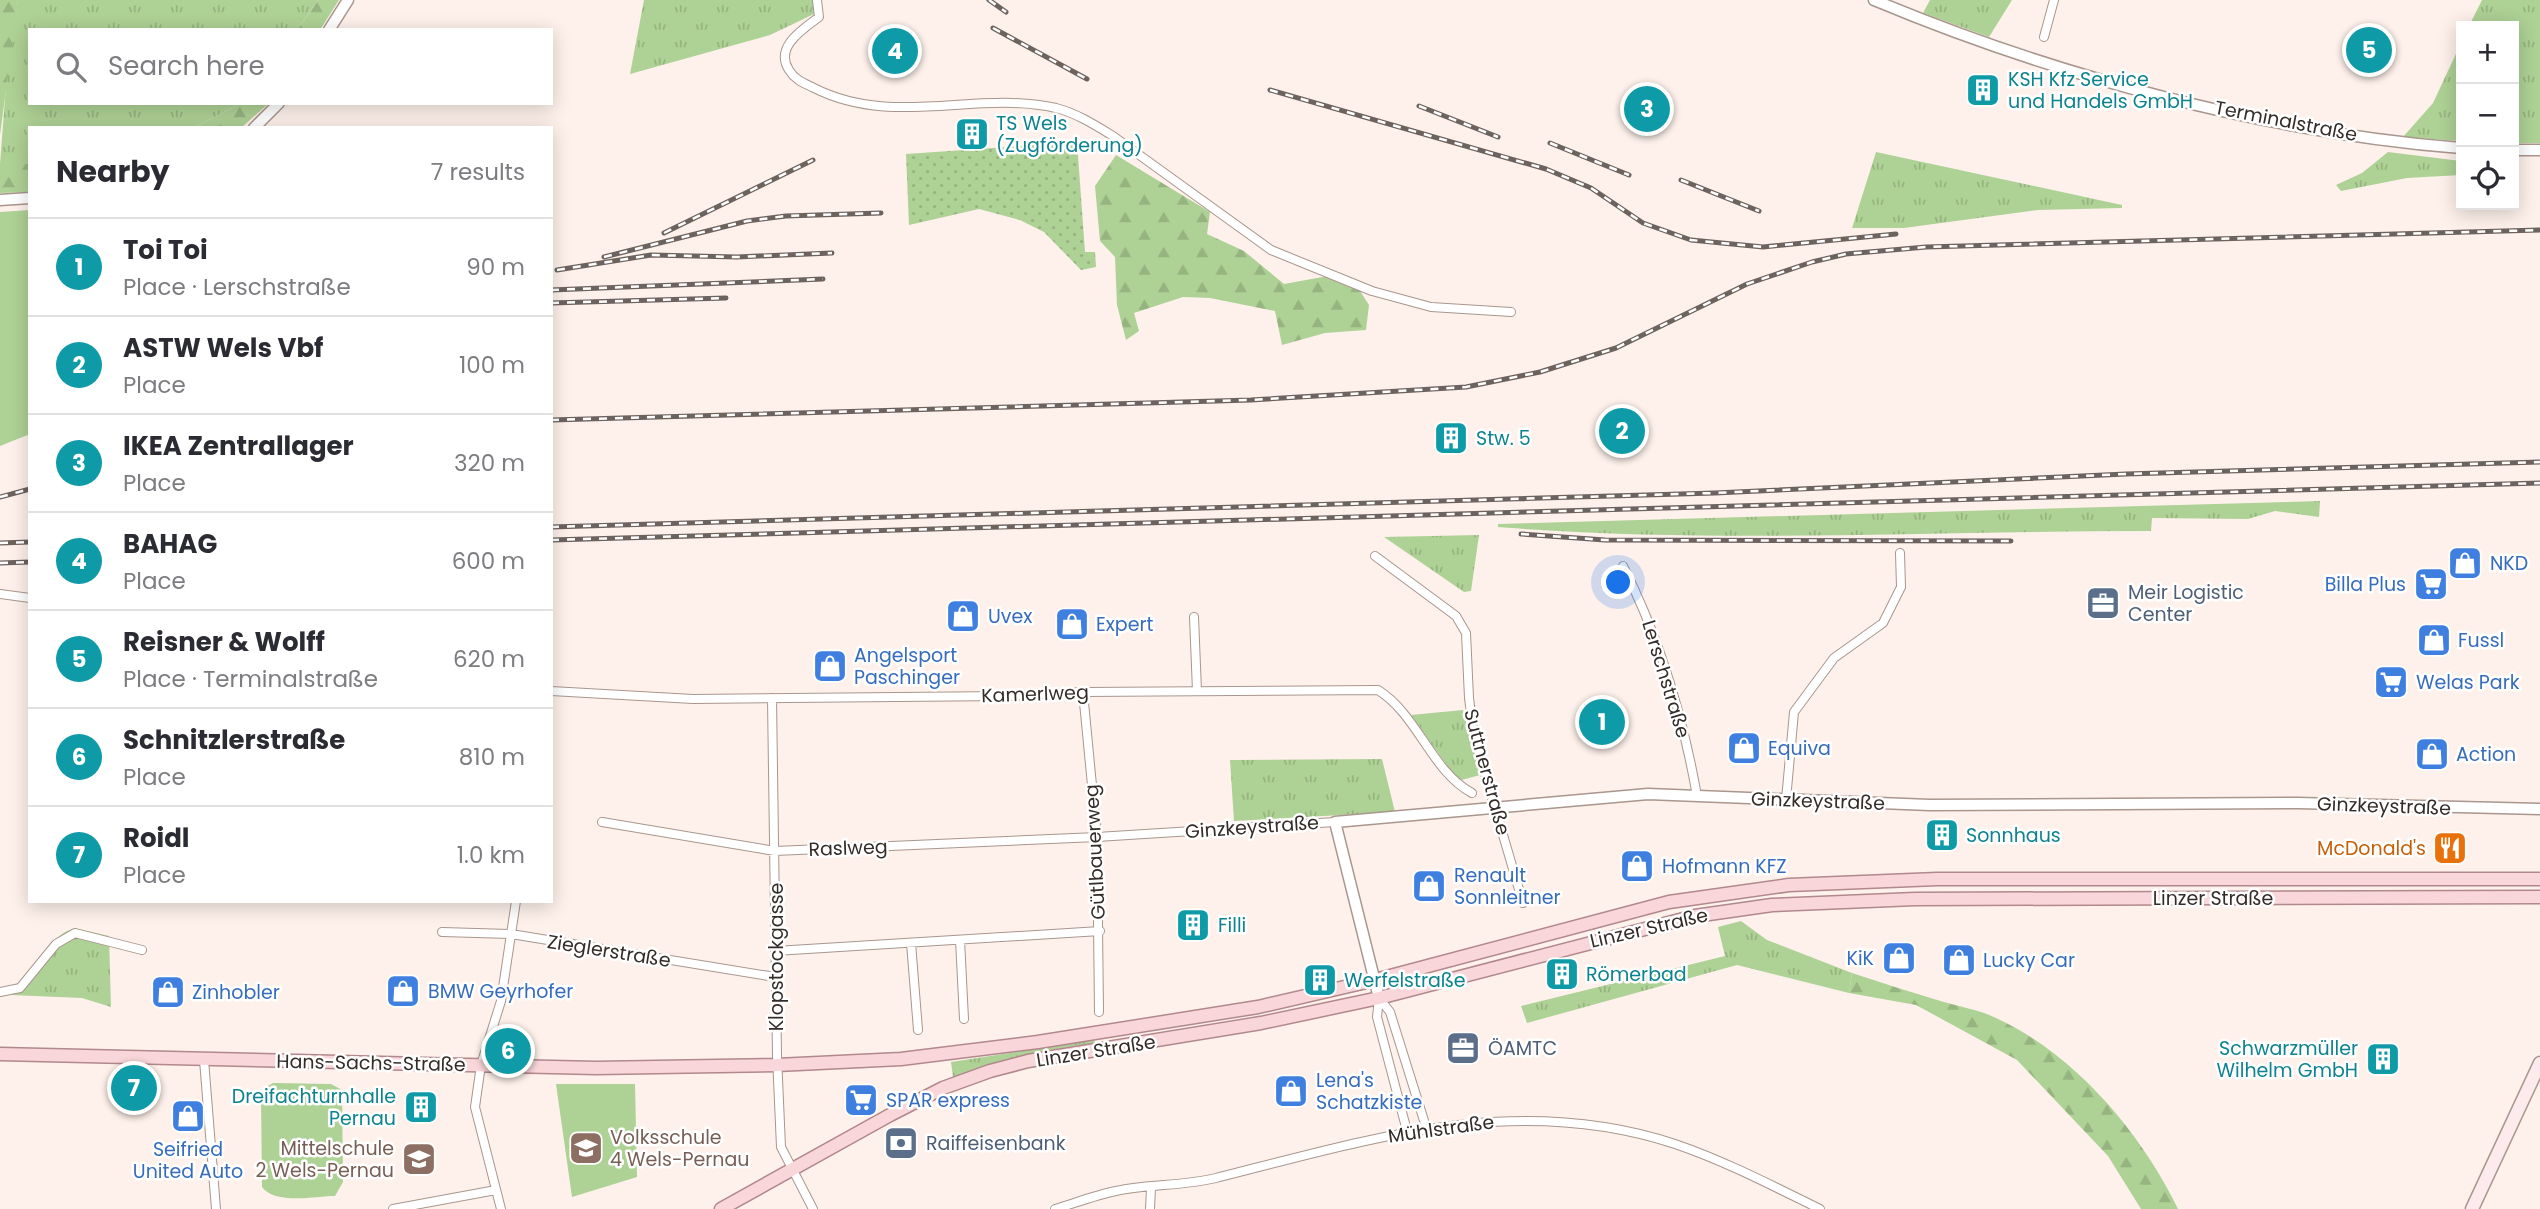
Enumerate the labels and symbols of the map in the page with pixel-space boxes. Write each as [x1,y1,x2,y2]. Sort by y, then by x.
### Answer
pin: 5 [2346,24,2392,76]
pin: 4 [872,25,918,77]
place label: KSH Kfz Service und Handels GmbH [2008,66,2193,115]
building icon: KSH Kfz Service und Handels GmbH [1964,71,2002,109]
pin: 3 [1624,83,1670,135]
street label: Terminalstraße [2212,94,2360,148]
place label: TS Wels (Zugförderung) [996,110,1143,159]
building icon: TS Wels (Zugförderung) [953,115,991,153]
pin: 2 [1599,405,1645,457]
building icon: Stw. 5 [1432,419,1470,457]
place label: Stw. 5 [1476,425,1531,452]
shop icon: NKD [2446,544,2484,582]
place label: NKD [2490,550,2528,577]
your location [1601,565,1635,599]
supermarket icon: Billa Plus [2412,565,2450,603]
place label: Billa Plus [2325,571,2406,598]
place label: Meir Logistic Center [2128,579,2244,628]
office icon: Meir Logistic Center [2084,584,2122,622]
shop icon: Uvex [944,597,982,635]
place label: Uvex [988,603,1032,630]
shop icon: Expert [1053,605,1091,643]
place label: Expert [1096,611,1154,638]
street label: Lerschstraße [1635,617,1697,741]
shop icon: Fussl [2415,621,2453,659]
place label: Fussl [2458,627,2504,654]
place label: Angelsport Paschinger [854,642,960,691]
shop icon: Angelsport Paschinger [811,647,849,685]
supermarket icon: Welas Park [2372,663,2410,701]
place label: Welas Park [2416,669,2520,696]
street label: Kamerlweg [981,679,1089,709]
pin: 1 [1579,696,1625,748]
street label: Suttnerstraße [1457,706,1517,838]
shop icon: Equiva [1725,729,1763,767]
place label: Equiva [1768,735,1831,762]
shop icon: Action [2413,735,2451,773]
place label: Action [2456,741,2516,768]
street label: Gütlbauerweg [1078,784,1112,920]
street label: Ginzkeystraße [1751,785,1885,817]
street label: Ginzkeystraße [2317,790,2451,822]
street label: Ginzkeystraße [1184,809,1320,845]
building icon: Sonnhaus [1923,816,1961,854]
place label: Sonnhaus [1966,822,2061,849]
restaurant icon: McDonald's [2431,829,2469,867]
street label: Raslweg [808,833,888,863]
place label: McDonald's [2317,835,2426,862]
shop icon: Hofmann KFZ [1618,847,1656,885]
place label: Hofmann KFZ [1662,853,1787,880]
place label: Renault Sonnleitner [1454,862,1561,911]
shop icon: Renault Sonnleitner [1410,867,1448,905]
street label: Klopstockgasse [763,883,790,1031]
street label: Linzer Straße [2153,885,2273,912]
street label: Linzer Straße [1587,901,1711,955]
building icon: Filli [1174,906,1212,944]
place label: Filli [1218,912,1246,939]
street label: Zieglerstraße [545,928,673,974]
shop icon: KiK [1880,939,1918,977]
shop icon: Lucky Car [1940,941,1978,979]
place label: KiK [1847,945,1874,972]
place label: Lucky Car [1983,947,2075,974]
building icon: Römerbad [1543,955,1581,993]
building icon: Werfelstraße [1301,961,1339,999]
place label: Römerbad [1586,961,1687,988]
place label: Werfelstraße [1344,967,1466,994]
shop icon: BMW Geyrhofer [384,972,422,1010]
shop icon: Zinhobler [149,973,187,1011]
place label: BMW Geyrhofer [428,978,573,1005]
place label: Zinhobler [192,979,280,1006]
pin: 6 [485,1025,531,1077]
street label: Linzer Straße [1034,1028,1158,1074]
office icon: ÖAMTC [1444,1029,1482,1067]
place label: ÖAMTC [1488,1035,1557,1062]
place label: Schwarzmüller Wilhelm GmbH [2217,1035,2358,1084]
building icon: Schwarzmüller Wilhelm GmbH [2364,1040,2402,1078]
street label: Hans-Sachs-Straße [276,1048,466,1078]
pin: 7 [111,1062,157,1114]
place label: Lena's Schatzkiste [1316,1067,1422,1116]
shop icon: Lena's Schatzkiste [1272,1072,1310,1110]
supermarket icon: SPAR express [842,1081,880,1119]
place label: Dreifachturnhalle Pernau [232,1083,396,1132]
place label: SPAR express [886,1087,1010,1114]
building icon: Dreifachturnhalle Pernau [402,1088,440,1126]
shop icon: Seifried United Auto [169,1097,207,1135]
street label: Mühlstraße [1386,1108,1496,1150]
place label: Volksschule 4 Wels-Pernau [610,1124,749,1173]
bank icon: Raiffeisenbank [882,1124,920,1162]
school or university icon: Volksschule 4 Wels-Pernau [567,1129,605,1167]
place label: Raiffeisenbank [926,1130,1066,1157]
place label: Mittelschule 2 Wels-Pernau [256,1135,394,1184]
place label: Seifried United Auto [133,1136,243,1185]
school or university icon: Mittelschule 2 Wels-Pernau [400,1140,438,1178]

